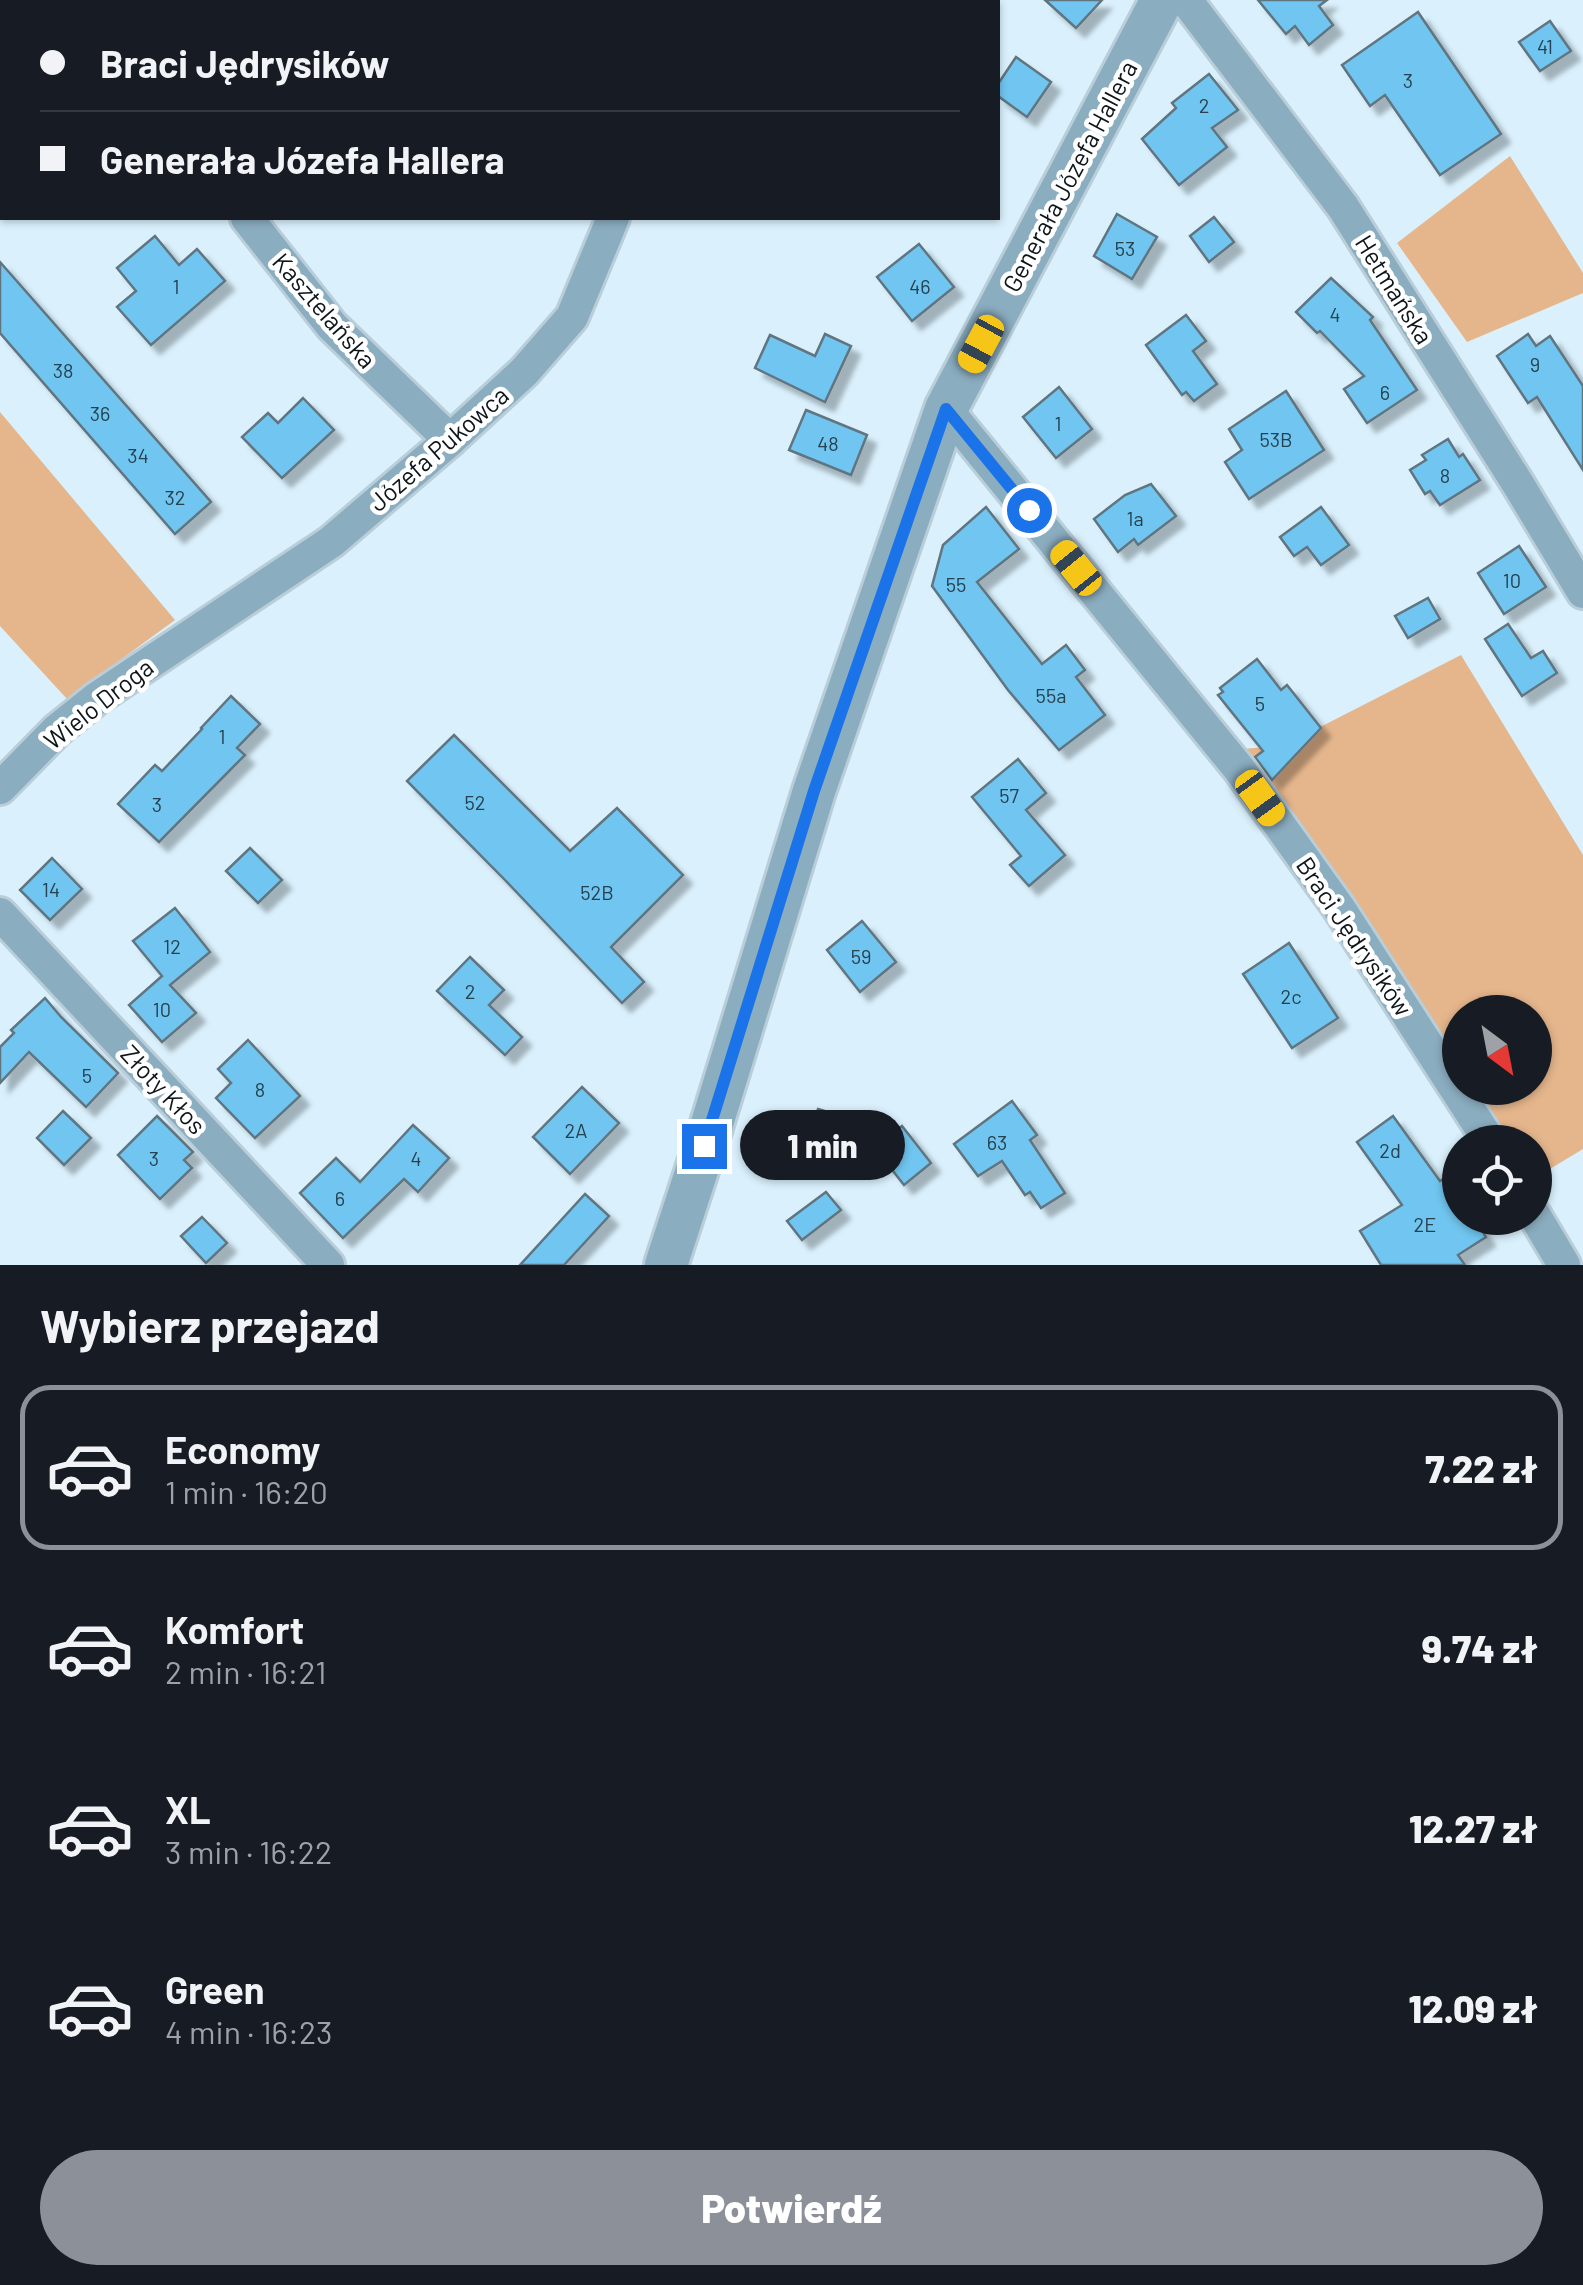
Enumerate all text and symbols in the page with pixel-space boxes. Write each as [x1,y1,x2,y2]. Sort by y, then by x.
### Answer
house number: 41 [1537,34,1553,58]
text: Braci Jędrysików [100,40,390,86]
street label: Generała Józefa Hallera [995,55,1143,297]
house number: 3 [1403,68,1413,92]
house number: 2 [1199,93,1209,117]
text: Generała Józefa Hallera [100,136,504,182]
street label: Hetmańska [1350,229,1440,349]
house number: 53 [1115,236,1135,260]
street label: Kasztelańska [267,246,383,374]
house number: 1 [173,274,180,298]
house number: 46 [909,274,931,298]
house number: 4 [1329,302,1341,326]
car [954,310,1008,378]
house number: 9 [1530,352,1540,376]
house number: 38 [53,358,73,382]
street label: Józefa Pukowca [362,379,514,517]
house number: 6 [1380,380,1390,404]
house number: 36 [90,401,110,425]
house number: 1 [1055,411,1062,435]
house number: 53B [1259,427,1293,451]
house number: 48 [817,431,839,455]
house number: 34 [127,443,149,467]
house number: 8 [1440,463,1450,487]
house number: 32 [164,485,186,509]
route start [1007,488,1052,533]
house number: 1a [1126,506,1144,530]
car [1045,535,1107,601]
house number: 10 [1503,568,1521,592]
house number: 55 [946,572,966,596]
street label: Wielo Droga [37,651,159,755]
house number: 55a [1036,683,1066,707]
house number: 5 [1255,691,1265,715]
house number: 1 [219,724,226,748]
car [1230,765,1290,831]
house number: 57 [999,783,1019,807]
house number: 52 [465,790,486,814]
house number: 3 [152,792,162,816]
street label: Braci Jędrysików [1291,851,1419,1021]
house number: 14 [42,877,60,901]
house number: 52B [580,880,614,904]
house number: 12 [163,934,181,958]
house number: 59 [851,944,871,968]
house number: 2 [465,979,475,1003]
house number: 2c [1280,984,1302,1008]
north arrow [1442,995,1552,1105]
map controls [1442,995,1552,1235]
house number: 10 [153,997,171,1021]
street label: Złoty Kłos [115,1038,213,1140]
house number: 5 [82,1063,92,1087]
house number: 8 [255,1077,265,1101]
callout: 1 min [739,1111,904,1181]
house number: 2A [565,1118,587,1142]
route end [682,1124,727,1169]
button: locate [1442,1125,1552,1235]
text: 1 min [787,1126,858,1164]
house number: 63 [987,1130,1007,1154]
house number: 2d [1379,1138,1401,1162]
house number: 3 [149,1146,159,1170]
house number: 4 [410,1146,422,1170]
house number: 6 [335,1186,345,1210]
house number: 2E [1414,1212,1436,1236]
text: Wybierz przejazd [40,1298,380,1352]
icon: car [45,1423,135,1513]
text: Economy [165,1426,320,1472]
text: 7.22 zł [1425,1445,1538,1491]
text: 1 min · 16:20 [165,1472,328,1510]
icon: car [45,1603,135,1693]
text: Komfort [165,1606,304,1652]
text: 9.74 zł [1422,1625,1538,1671]
text: 2 min · 16:21 [165,1652,326,1690]
icon: car [45,1783,135,1873]
text: XL [165,1786,211,1832]
text: 12.27 zł [1409,1805,1538,1851]
text: 3 min · 16:22 [165,1832,332,1870]
icon: car [45,1963,135,2053]
text: Green [165,1966,265,2012]
text: 12.09 zł [1409,1985,1538,2031]
text: 4 min · 16:23 [165,2012,332,2050]
button: Potwierdź [40,2150,1543,2265]

